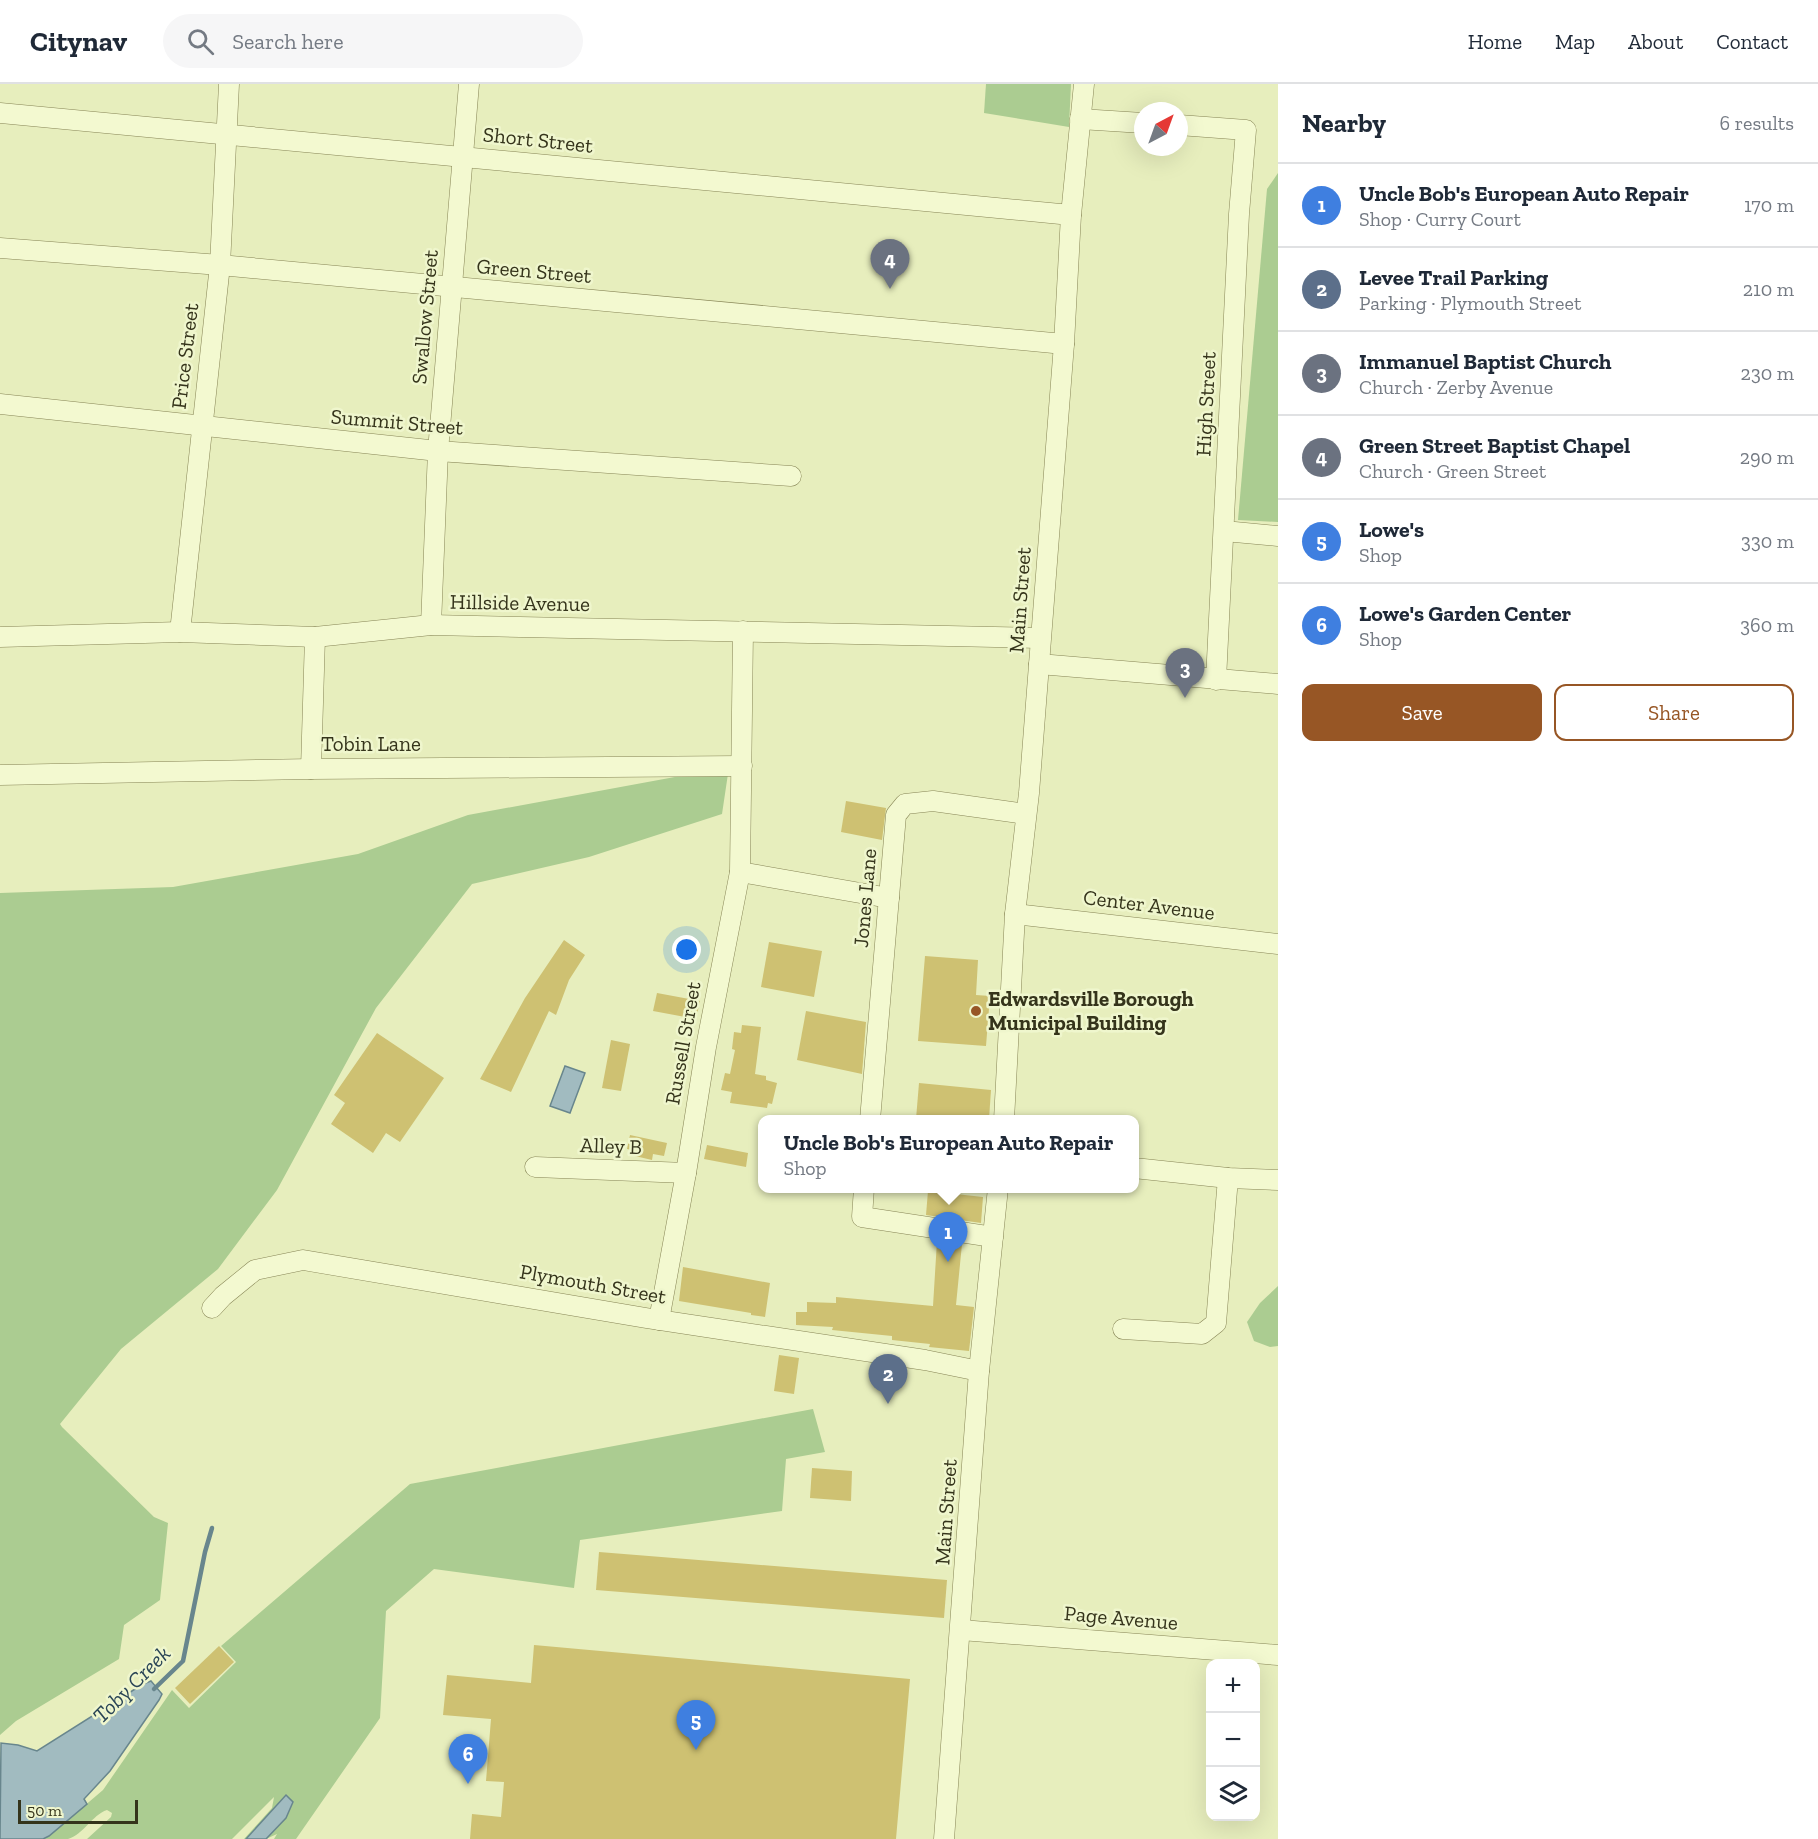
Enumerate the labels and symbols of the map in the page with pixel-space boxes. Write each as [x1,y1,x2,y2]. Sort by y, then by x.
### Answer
north arrow [1134,102,1188,156]
street label: Short Street [482,121,594,158]
pin: 4 [870,240,910,289]
street label: Swallow Street [406,249,443,385]
street label: Green Street [476,253,593,288]
street label: Price Street [166,301,203,410]
street label: High Street [1190,351,1221,457]
street label: Summit Street [330,403,465,440]
street label: Main Street [1003,546,1036,654]
street label: Hillside Avenue [450,589,590,616]
pin: 3 [1166,648,1204,698]
street label: Tobin Lane [321,731,421,756]
street label: Jones Lane [848,847,881,948]
street label: Center Avenue [1082,884,1216,925]
your location [672,935,701,964]
street label: Russell Street [659,979,706,1106]
place label: Edwardsville Borough Municipal Building [988,986,1194,1035]
marker: Edwardsville Borough Municipal Building [969,1004,983,1018]
street label: Alley B [580,1132,642,1159]
pin: 1 [928,1212,968,1262]
street label: Plymouth Street [518,1258,668,1309]
pin: 2 [868,1354,908,1404]
street label: Main Street [929,1458,962,1566]
street label: Page Avenue [1063,1600,1179,1635]
water label: Toby Creek [87,1640,176,1729]
pin: 5 [676,1700,716,1750]
pin: 6 [448,1734,488,1784]
scale bar [18,1797,138,1824]

